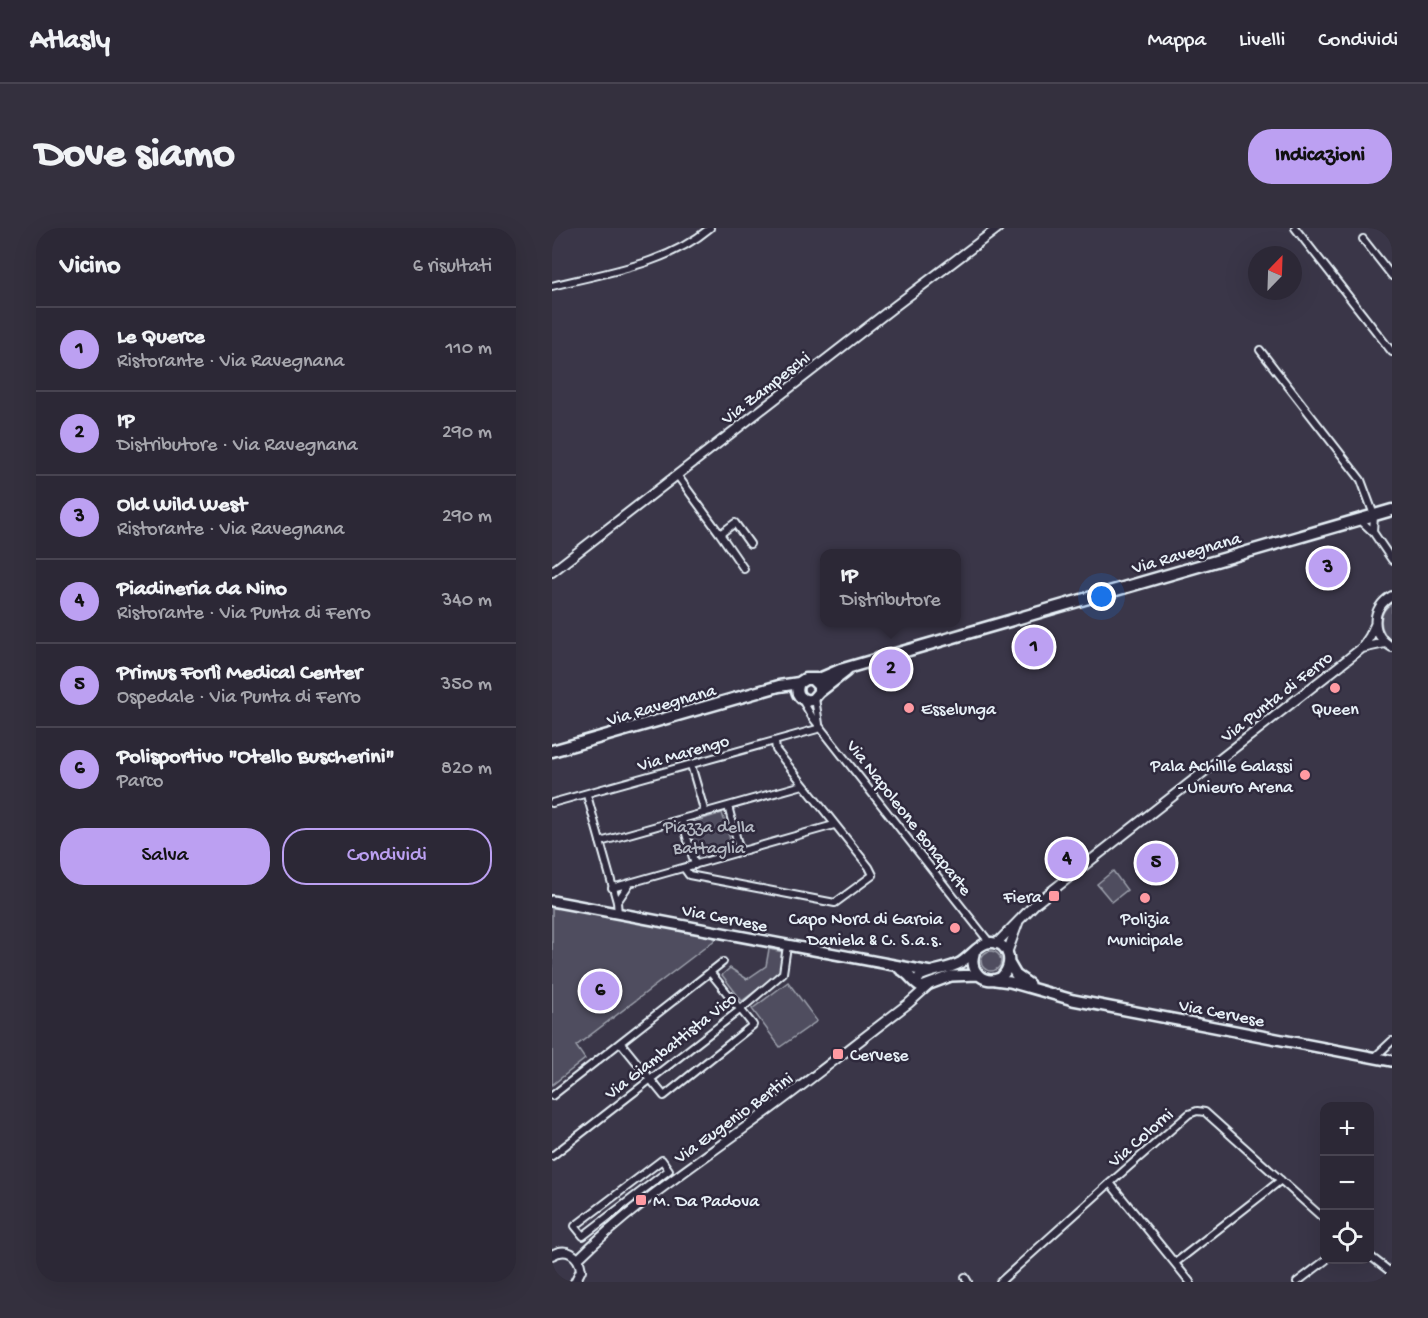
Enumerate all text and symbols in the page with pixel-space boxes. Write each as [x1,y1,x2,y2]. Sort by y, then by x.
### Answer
text: Atlasly [30,25,110,58]
text: Mappa [1147,29,1206,54]
text: Livelli [1239,29,1285,54]
text: Condividi [1318,29,1398,54]
button: Indicazioni [1248,129,1392,184]
text: Dove siamo [36,132,235,181]
north arrow [1248,246,1302,300]
text: Vicino [60,252,120,283]
text: 6 risultati [413,256,492,279]
text: Le Querce [117,325,205,351]
text: 1 [75,338,84,361]
text: 110 m [446,338,492,361]
street label: Via Zampeschi [717,348,815,431]
text: Ristorante · Via Ravegnana [117,351,344,374]
text: IP [117,409,134,435]
text: 2 [75,422,84,445]
text: 290 m [442,422,492,445]
text: Distributore · Via Ravegnana [117,435,358,458]
text: Old Wild West [117,493,247,519]
text: 3 [74,506,85,529]
text: 290 m [442,506,492,529]
text: Ristorante · Via Ravegnana [117,519,344,542]
street label: Via Ravegnana [1129,529,1244,580]
pin: 3 [1308,546,1348,590]
popup [820,549,961,627]
text: IP [840,564,858,590]
text: Piadineria da Nino [117,577,287,603]
your location [1087,582,1116,611]
text: 4 [75,590,84,613]
text: 340 m [442,590,492,613]
text: Distributore [840,590,941,613]
text: Ristorante · Via Punta di Ferro [117,603,371,626]
pin: 1 [1014,624,1054,670]
pin: 2 [872,646,910,692]
street label: Via Punta di Ferro [1217,648,1338,749]
text: Primus Forlì Medical Center [117,661,362,687]
text: 5 [74,674,85,697]
text: 350 m [441,674,492,697]
street label: Via Ravegnana [604,681,719,732]
marker: Queen [1328,681,1342,695]
text: Ospedale · Via Punta di Ferro [117,687,361,710]
place label: Esselunga [921,700,997,721]
place label: Queen [1311,700,1359,721]
marker: Esselunga [902,701,916,715]
street label: Via Marengo [634,731,732,778]
street label: Via Napoleone Bonaparte [840,736,976,901]
text: Polisportivo "Otello Buscherini" [117,745,395,771]
place label: Pala Achille Galassi - Unieuro Arena [1150,757,1294,799]
text: 6 [74,758,85,781]
text: 820 m [441,758,492,781]
marker: Pala Achille Galassi - Unieuro Arena [1298,768,1312,782]
text: Parco [117,771,163,794]
park label: Piazza della Battaglia [662,818,756,860]
button: Salva [60,828,270,885]
button: Condividi [282,828,492,885]
pin: 4 [1048,836,1086,882]
pin: 5 [1136,840,1176,886]
place label: Fiera [1002,888,1043,909]
marker: Fiera [1047,889,1061,903]
marker: Polizia Municipale [1138,891,1152,905]
street label: Via Cervese [679,901,770,938]
place label: Capo Nord di Garoia Daniela & C. S.a.s. [789,910,944,952]
place label: Polizia Municipale [1107,910,1183,952]
marker: Capo Nord di Garoia Daniela & C. S.a.s. [948,921,962,935]
pin: 6 [580,968,620,1014]
street label: Via Giambattista Vico [600,989,742,1106]
street label: Via Cervese [1176,996,1267,1033]
place label: Cervese [850,1046,909,1067]
marker: Cervese [831,1047,845,1061]
street label: Via Eugenio Bertini [670,1069,798,1170]
map controls [1320,1102,1374,1264]
button: + [1320,1102,1374,1156]
street label: Via Colorni [1104,1105,1179,1174]
button: − [1320,1156,1374,1210]
place label: M. Da Padova [653,1192,760,1213]
marker: M. Da Padova [634,1193,648,1207]
button: locate [1320,1210,1374,1264]

